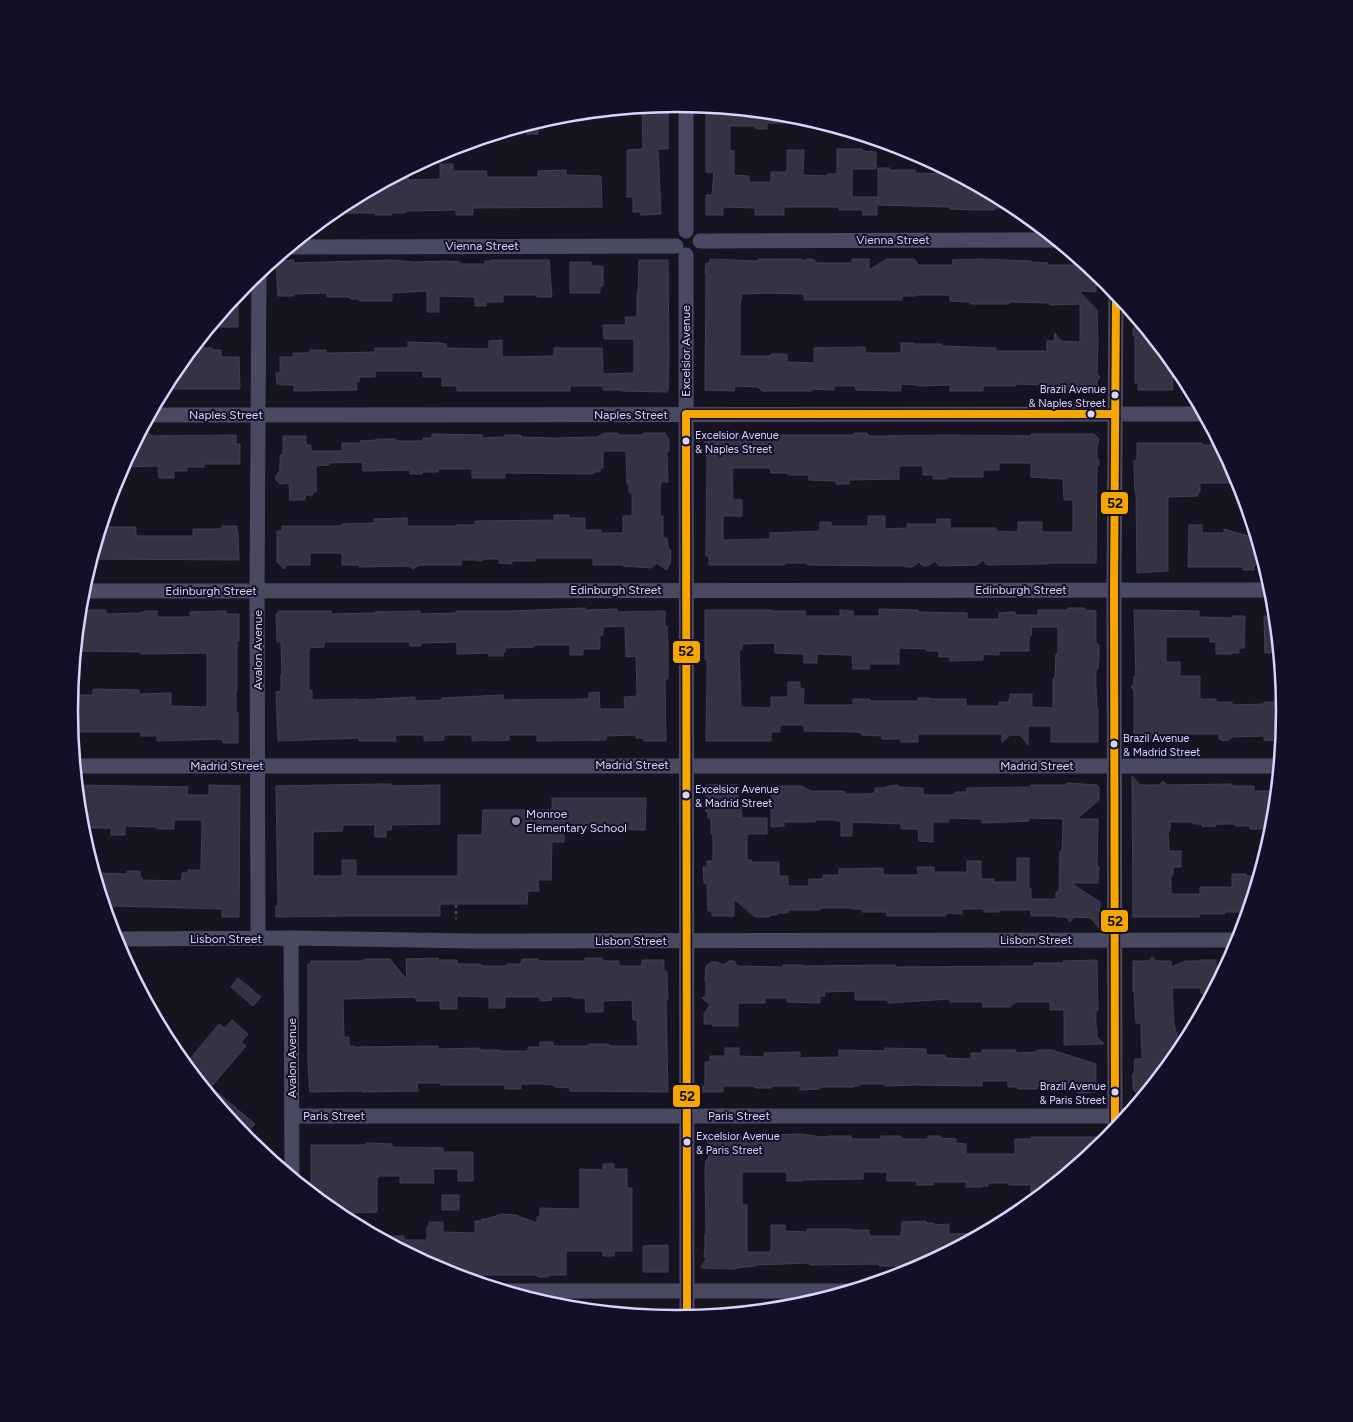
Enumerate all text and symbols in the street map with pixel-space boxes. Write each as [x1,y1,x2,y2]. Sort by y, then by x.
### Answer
street label: Vienna Street [856,233,930,247]
street label: Vienna Street [445,239,519,253]
street label: Excelsior Avenue [679,305,693,397]
place label: Brazil Avenue & Naples Street [1029,383,1106,410]
marker: Brazil Avenue & Naples Street [1110,390,1120,400]
street label: Naples Street [189,408,263,422]
street label: Naples Street [594,408,668,422]
unlabelled marker [1086,409,1096,419]
place label: Excelsior Avenue & Naples Street [695,429,779,456]
marker: Excelsior Avenue & Naples Street [681,436,691,446]
line badge: 52 [1100,491,1129,515]
text: 52 [1107,495,1123,512]
street label: Edinburgh Street [570,583,662,597]
street label: Edinburgh Street [975,583,1067,597]
street label: Edinburgh Street [165,584,257,598]
street label: Avalon Avenue [251,610,265,690]
line badge: 52 [672,640,701,664]
text: 52 [678,643,694,660]
place label: Brazil Avenue & Madrid Street [1123,732,1200,759]
marker: Brazil Avenue & Madrid Street [1109,739,1119,749]
street label: Madrid Street [595,758,669,772]
street label: Madrid Street [190,759,264,773]
street label: Madrid Street [1000,759,1074,773]
place label: Excelsior Avenue & Madrid Street [695,783,779,810]
marker: Excelsior Avenue & Madrid Street [681,790,691,800]
place label: Monroe Elementary School [526,807,627,835]
marker: Monroe Elementary School [510,815,522,827]
line badge: 52 [1100,909,1129,933]
text: 52 [1107,913,1123,930]
street label: Lisbon Street [190,932,262,946]
street label: Lisbon Street [1000,933,1072,947]
street label: Lisbon Street [595,934,667,948]
street label: Avalon Avenue [285,1018,299,1098]
place label: Brazil Avenue & Paris Street [1039,1080,1106,1107]
line badge: 52 [672,1084,701,1108]
marker: Brazil Avenue & Paris Street [1110,1087,1120,1097]
text: 52 [679,1088,695,1105]
street label: Paris Street [303,1109,365,1123]
street label: Paris Street [708,1109,770,1123]
place label: Excelsior Avenue & Paris Street [696,1130,780,1157]
marker: Excelsior Avenue & Paris Street [682,1137,692,1147]

